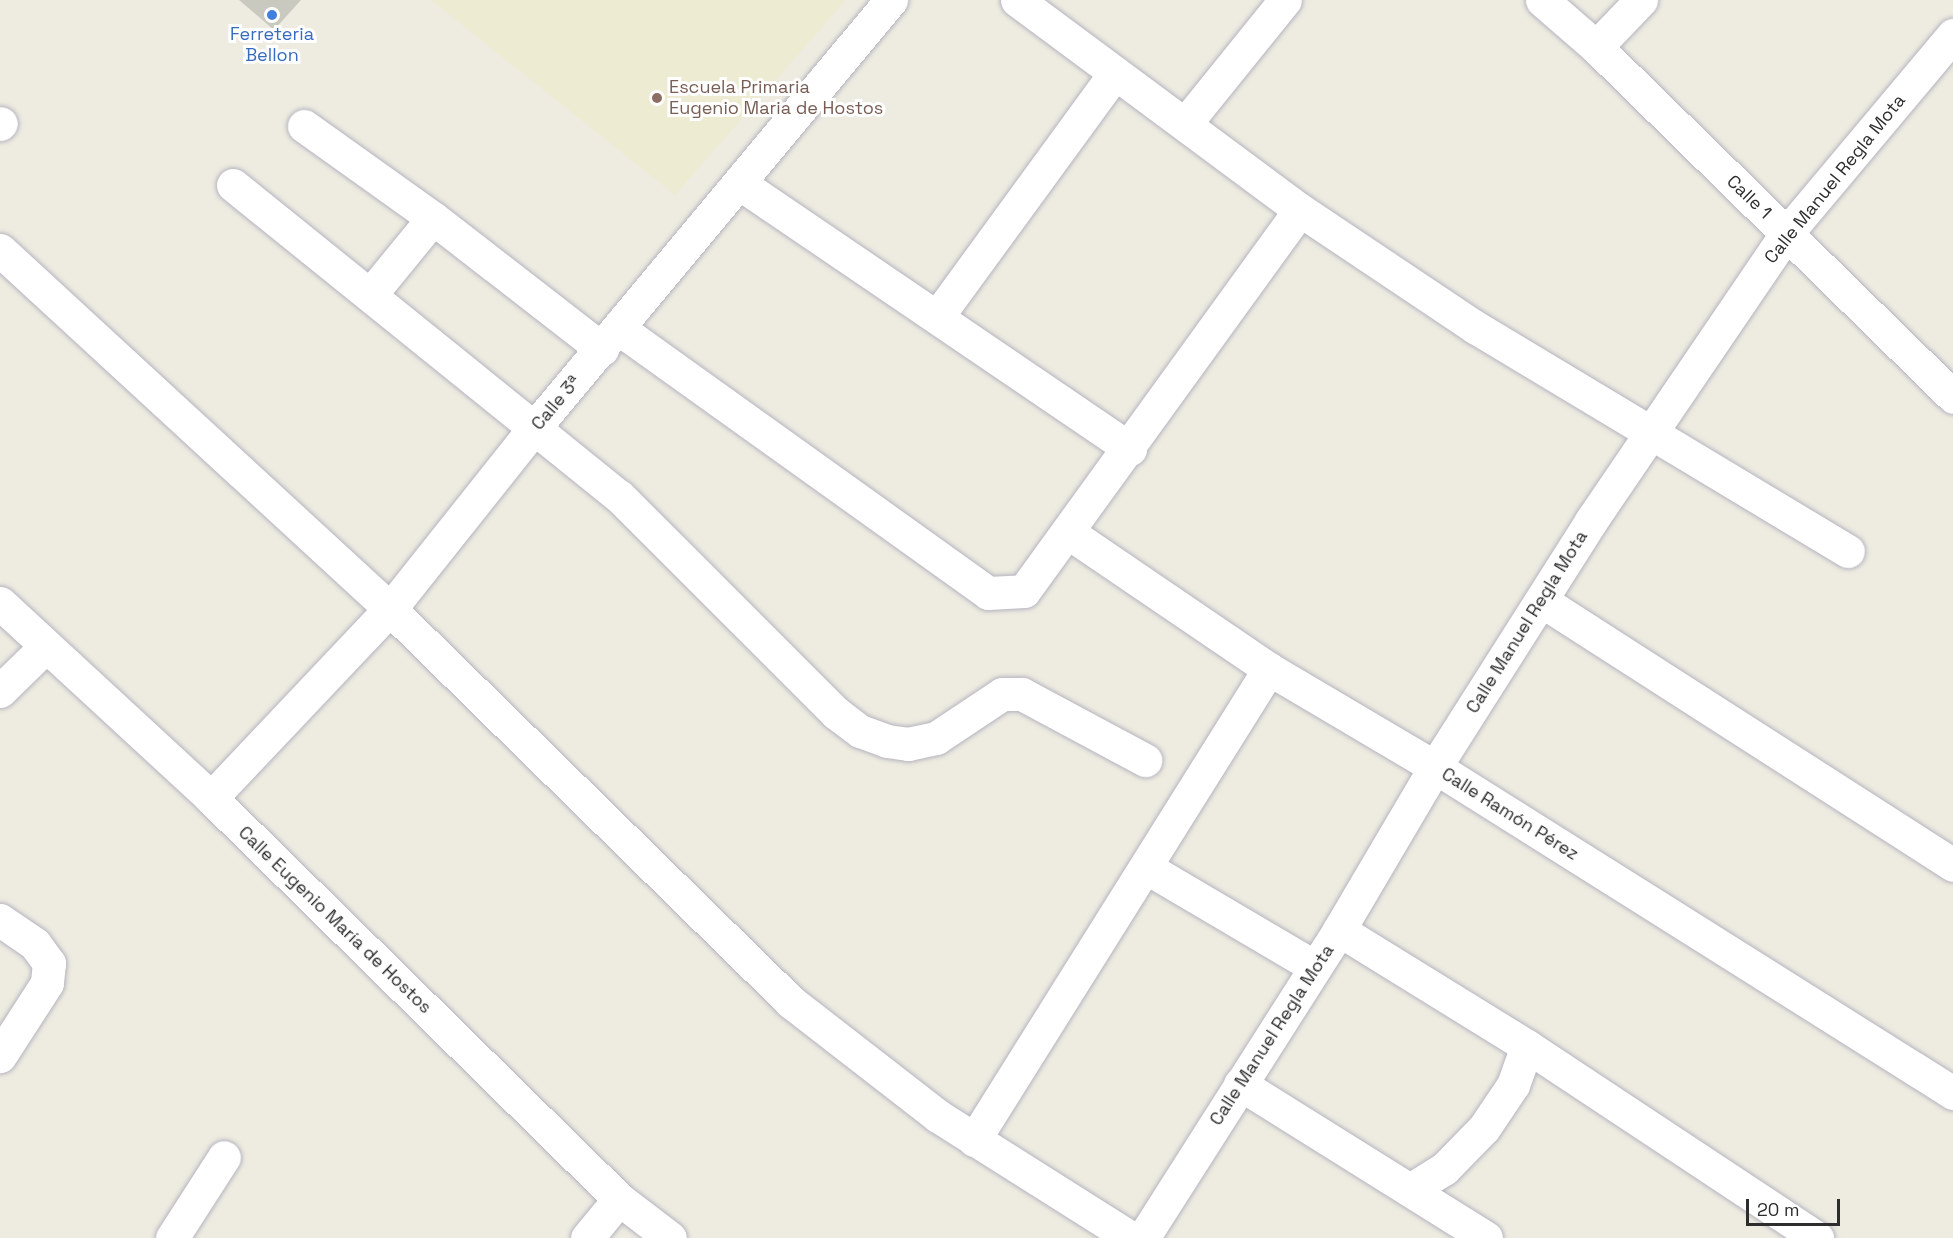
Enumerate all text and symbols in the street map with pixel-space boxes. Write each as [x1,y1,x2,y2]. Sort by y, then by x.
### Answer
marker: Ferreteria Bellon [265,8,279,22]
place label: Ferreteria Bellon [230,24,314,66]
place label: Escuela Primaria Eugenio Maria de Hostos [669,77,883,119]
street label: Calle Manuel Regla Mota [1760,90,1910,268]
marker: Escuela Primaria Eugenio Maria de Hostos [650,91,664,105]
street label: Calle 1 [1722,171,1776,223]
street label: Calle 3ª [527,371,585,435]
street label: Calle Manuel Regla Mota [1462,527,1592,717]
street label: Calle Ramón Pérez [1438,763,1582,865]
street label: Calle Eugenio María de Hostos [234,822,436,1018]
street label: Calle Manuel Regla Mota [1205,940,1339,1130]
scale bar [1749,1187,1844,1225]
text: 20 m [1757,1198,1800,1221]

